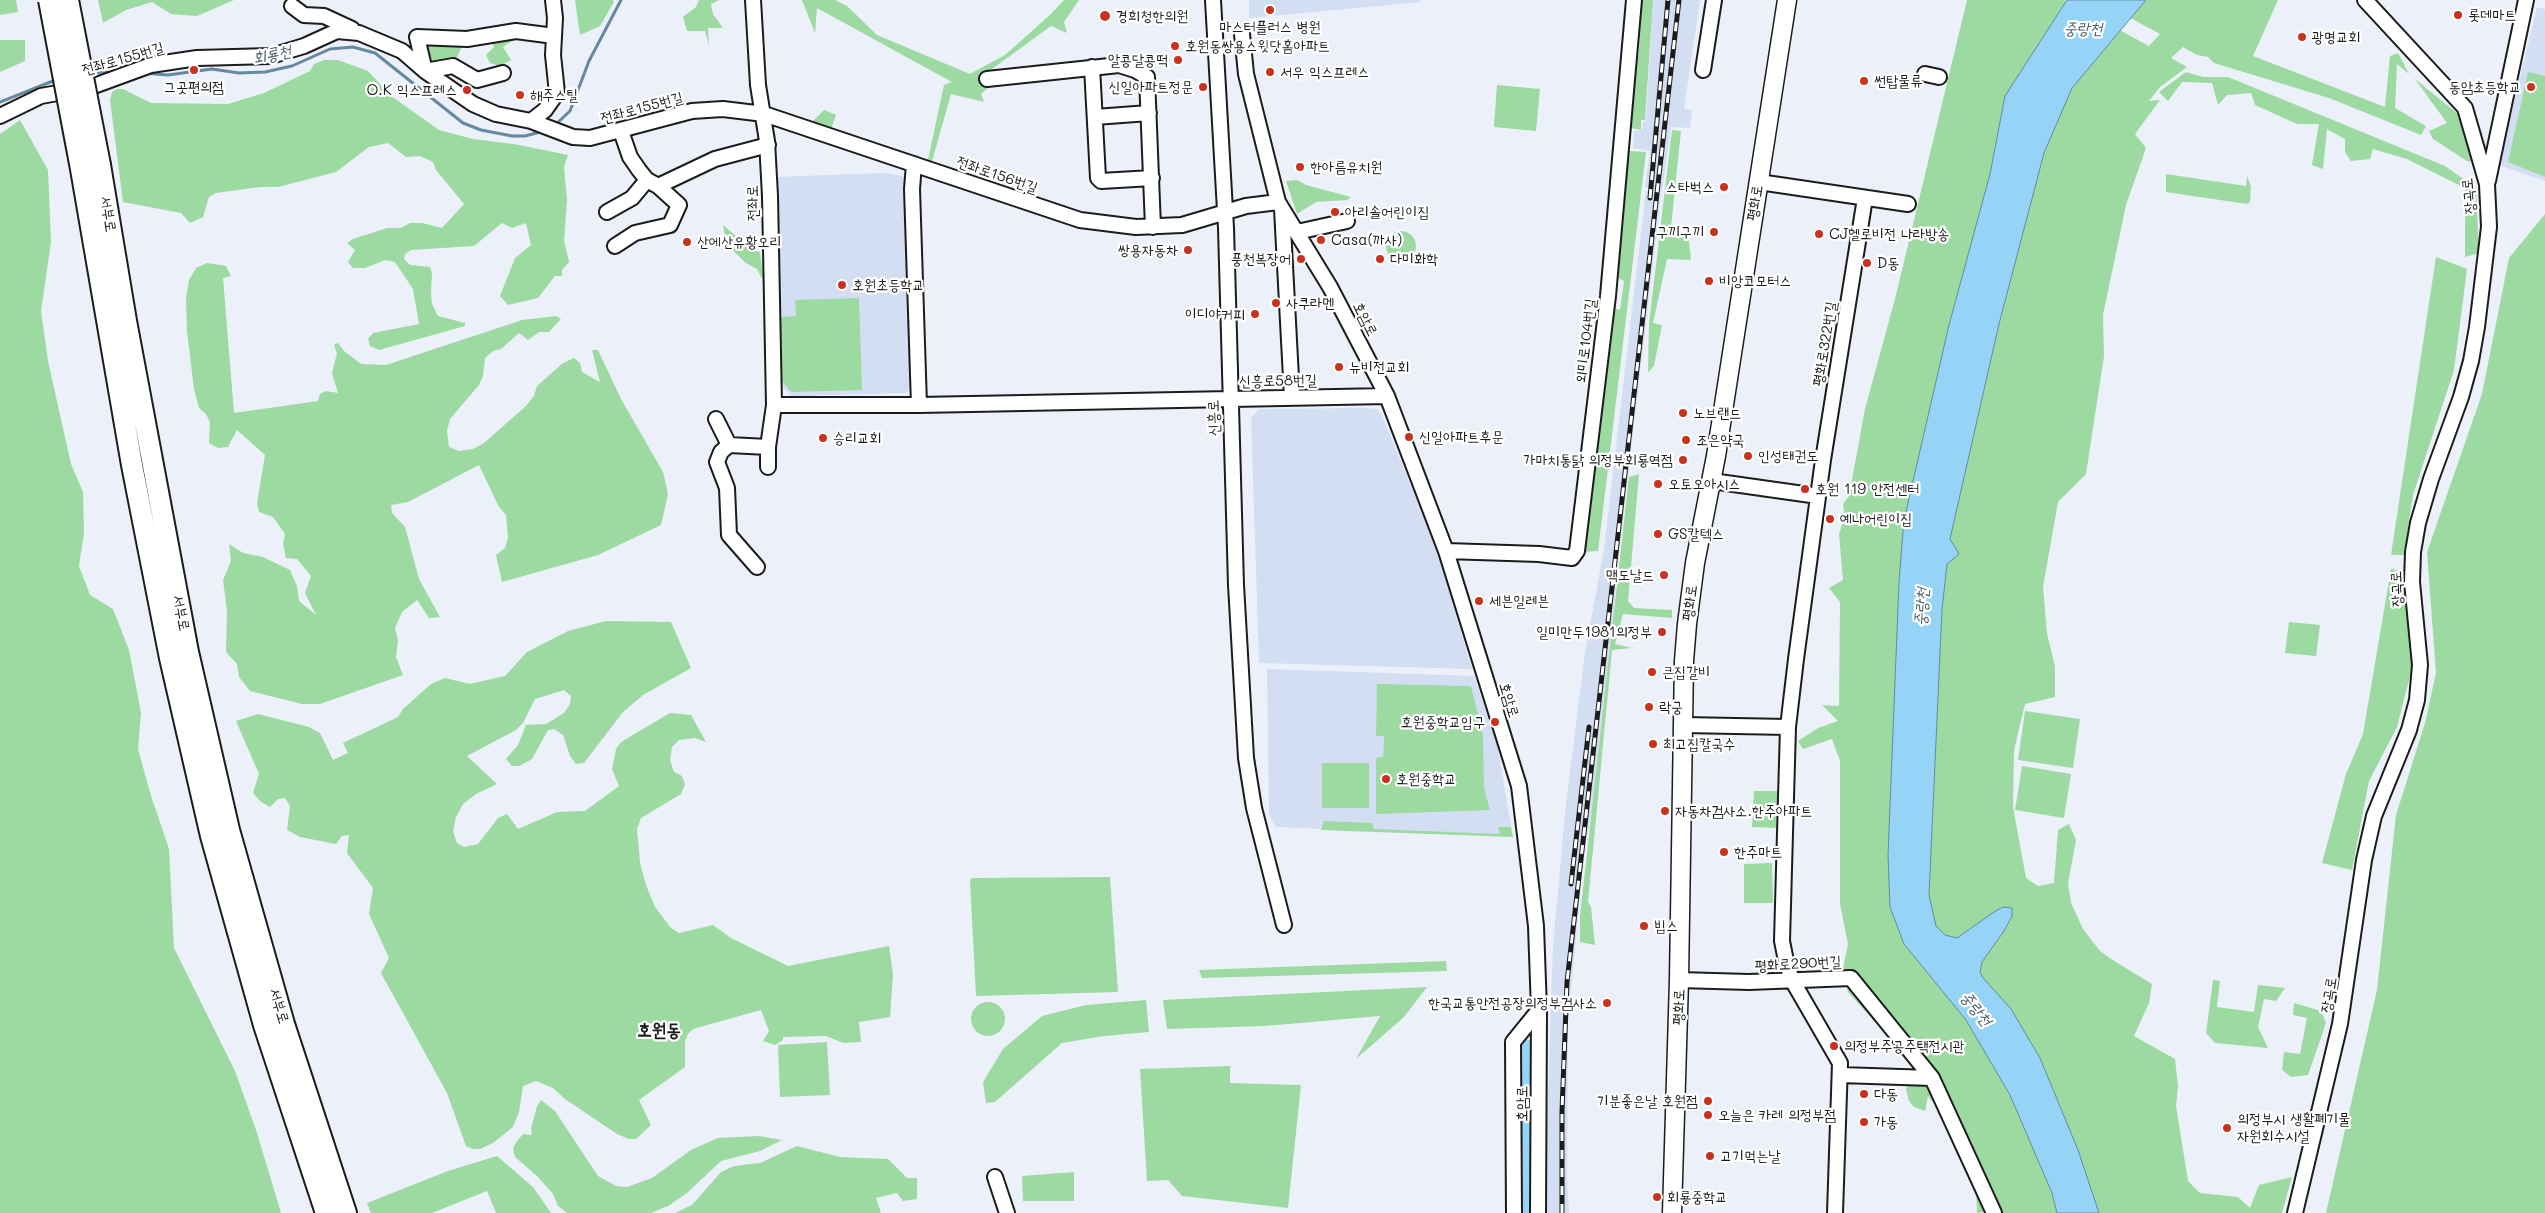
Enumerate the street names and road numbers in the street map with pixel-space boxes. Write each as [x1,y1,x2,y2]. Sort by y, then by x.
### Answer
street label: 전좌로155번길 [80,39,166,79]
street label: 전좌로155번길 [599,88,685,128]
street label: 전좌로156번길 [954,153,1040,197]
street label: 장곡로 [2458,177,2480,215]
street label: 평화로 [1743,184,1767,222]
street label: 전좌로 [744,185,762,221]
street label: 서부로 [96,195,120,233]
street label: 외미로104번길 [1572,298,1600,384]
street label: 호암로 [1349,299,1381,339]
street label: 평화로322번길 [1809,300,1841,388]
street label: 신흥로58번길 [1239,371,1317,391]
street label: 신흥로 [1204,400,1224,436]
street label: 장곡로 [2387,570,2407,608]
street label: 평화로 [1679,584,1701,622]
street label: 서부로 [169,594,193,632]
street label: 호암로 [1495,680,1523,720]
street label: 평화로290번길 [1754,953,1842,975]
street label: 장곡로 [2317,976,2341,1014]
street label: 서부로 [265,986,293,1026]
street label: 평화로 [1669,989,1689,1025]
street label: 호암로 [1513,1086,1531,1122]

